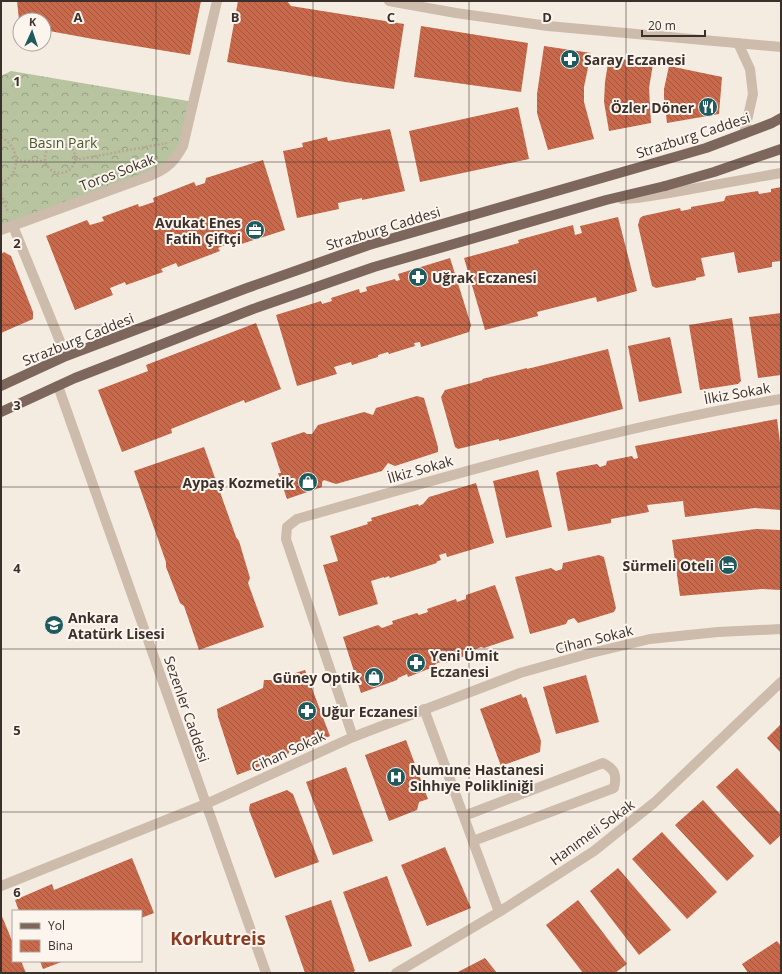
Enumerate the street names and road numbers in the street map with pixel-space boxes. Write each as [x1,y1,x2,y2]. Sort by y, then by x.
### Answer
street label: Strazburg Caddesi [634,108,752,162]
street label: Toros Sokak [77,149,158,195]
street label: Strazburg Caddesi [323,202,443,254]
street label: Strazburg Caddesi [19,308,137,370]
street label: İlkiz Sokak [702,378,772,408]
street label: İlkiz Sokak [385,450,455,487]
street label: Cihan Sokak [553,620,636,658]
street label: Sezenler Caddesi [160,653,214,765]
street label: Cihan Sokak [248,725,329,776]
street label: Hanımeli Sokak [546,794,639,869]

